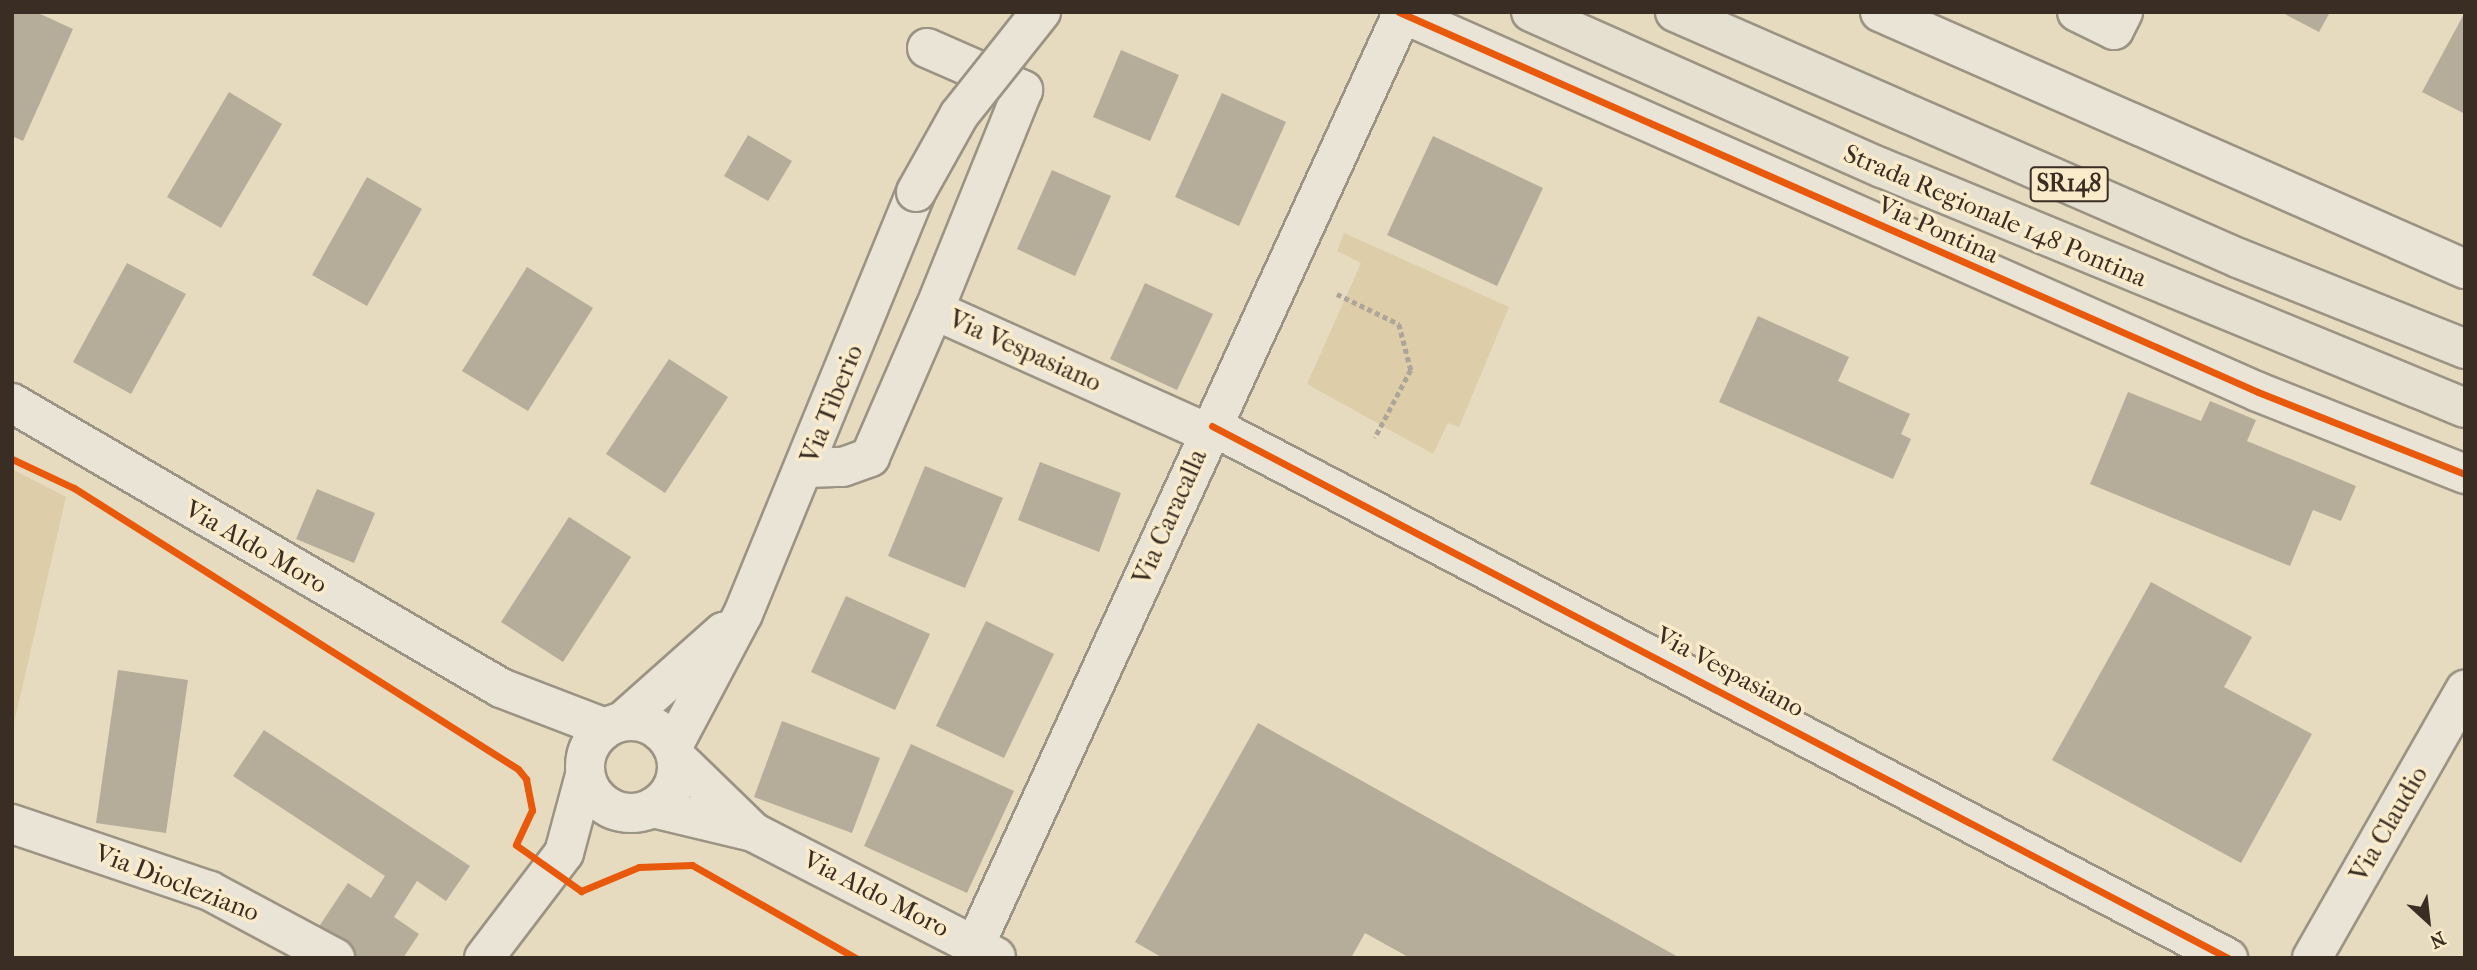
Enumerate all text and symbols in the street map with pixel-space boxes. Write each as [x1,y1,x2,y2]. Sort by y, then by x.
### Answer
street label: Strada Regionale 148 Pontina [1839,138,2151,294]
road number: SR148 [2029,164,2109,204]
street label: Via Pontina [1873,189,2003,271]
street label: Via Vespasiano [944,303,1106,399]
street label: Via Tiberio [794,340,870,468]
street label: Via Caracalla [1126,445,1214,589]
street label: Via Aldo Moro [179,494,333,600]
street label: Via Vespasiano [1650,620,1810,724]
street label: Via Claudio [2343,761,2435,887]
street label: Via Diocleziano [91,837,263,929]
street label: Via Aldo Moro [798,844,954,944]
north arrow [2393,886,2463,956]
text: N [2426,927,2449,953]

